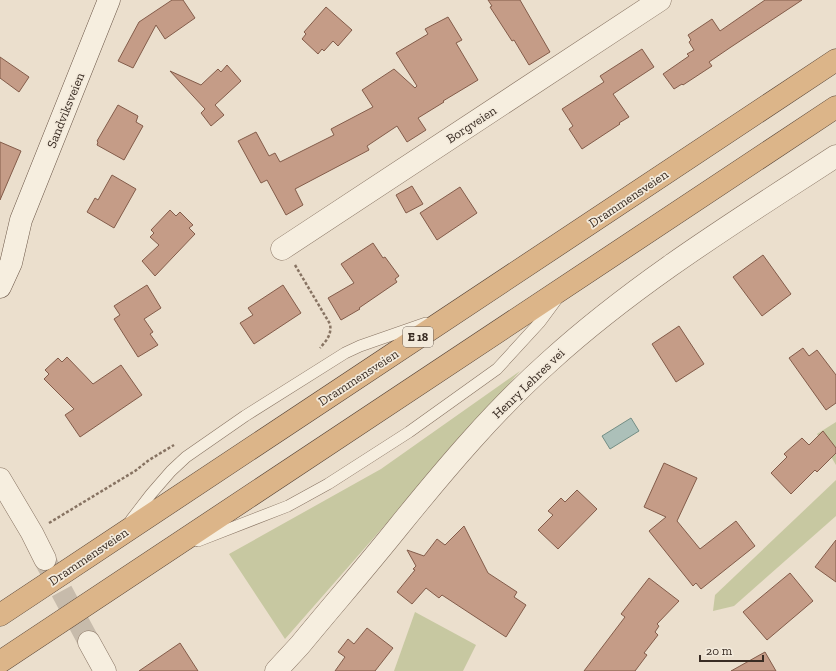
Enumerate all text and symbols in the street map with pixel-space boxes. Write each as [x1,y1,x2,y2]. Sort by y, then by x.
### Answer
street label: Sandviksveien [44,70,88,150]
street label: Borgveien [443,102,500,146]
street label: Drammensveien [586,166,671,230]
road number: E 18 [403,327,433,347]
street label: Henry Lehres vei [489,345,568,422]
street label: Drammensveien [315,346,402,409]
street label: Drammensveien [46,524,131,588]
scale bar [700,637,763,663]
text: 20 m [706,644,733,658]

